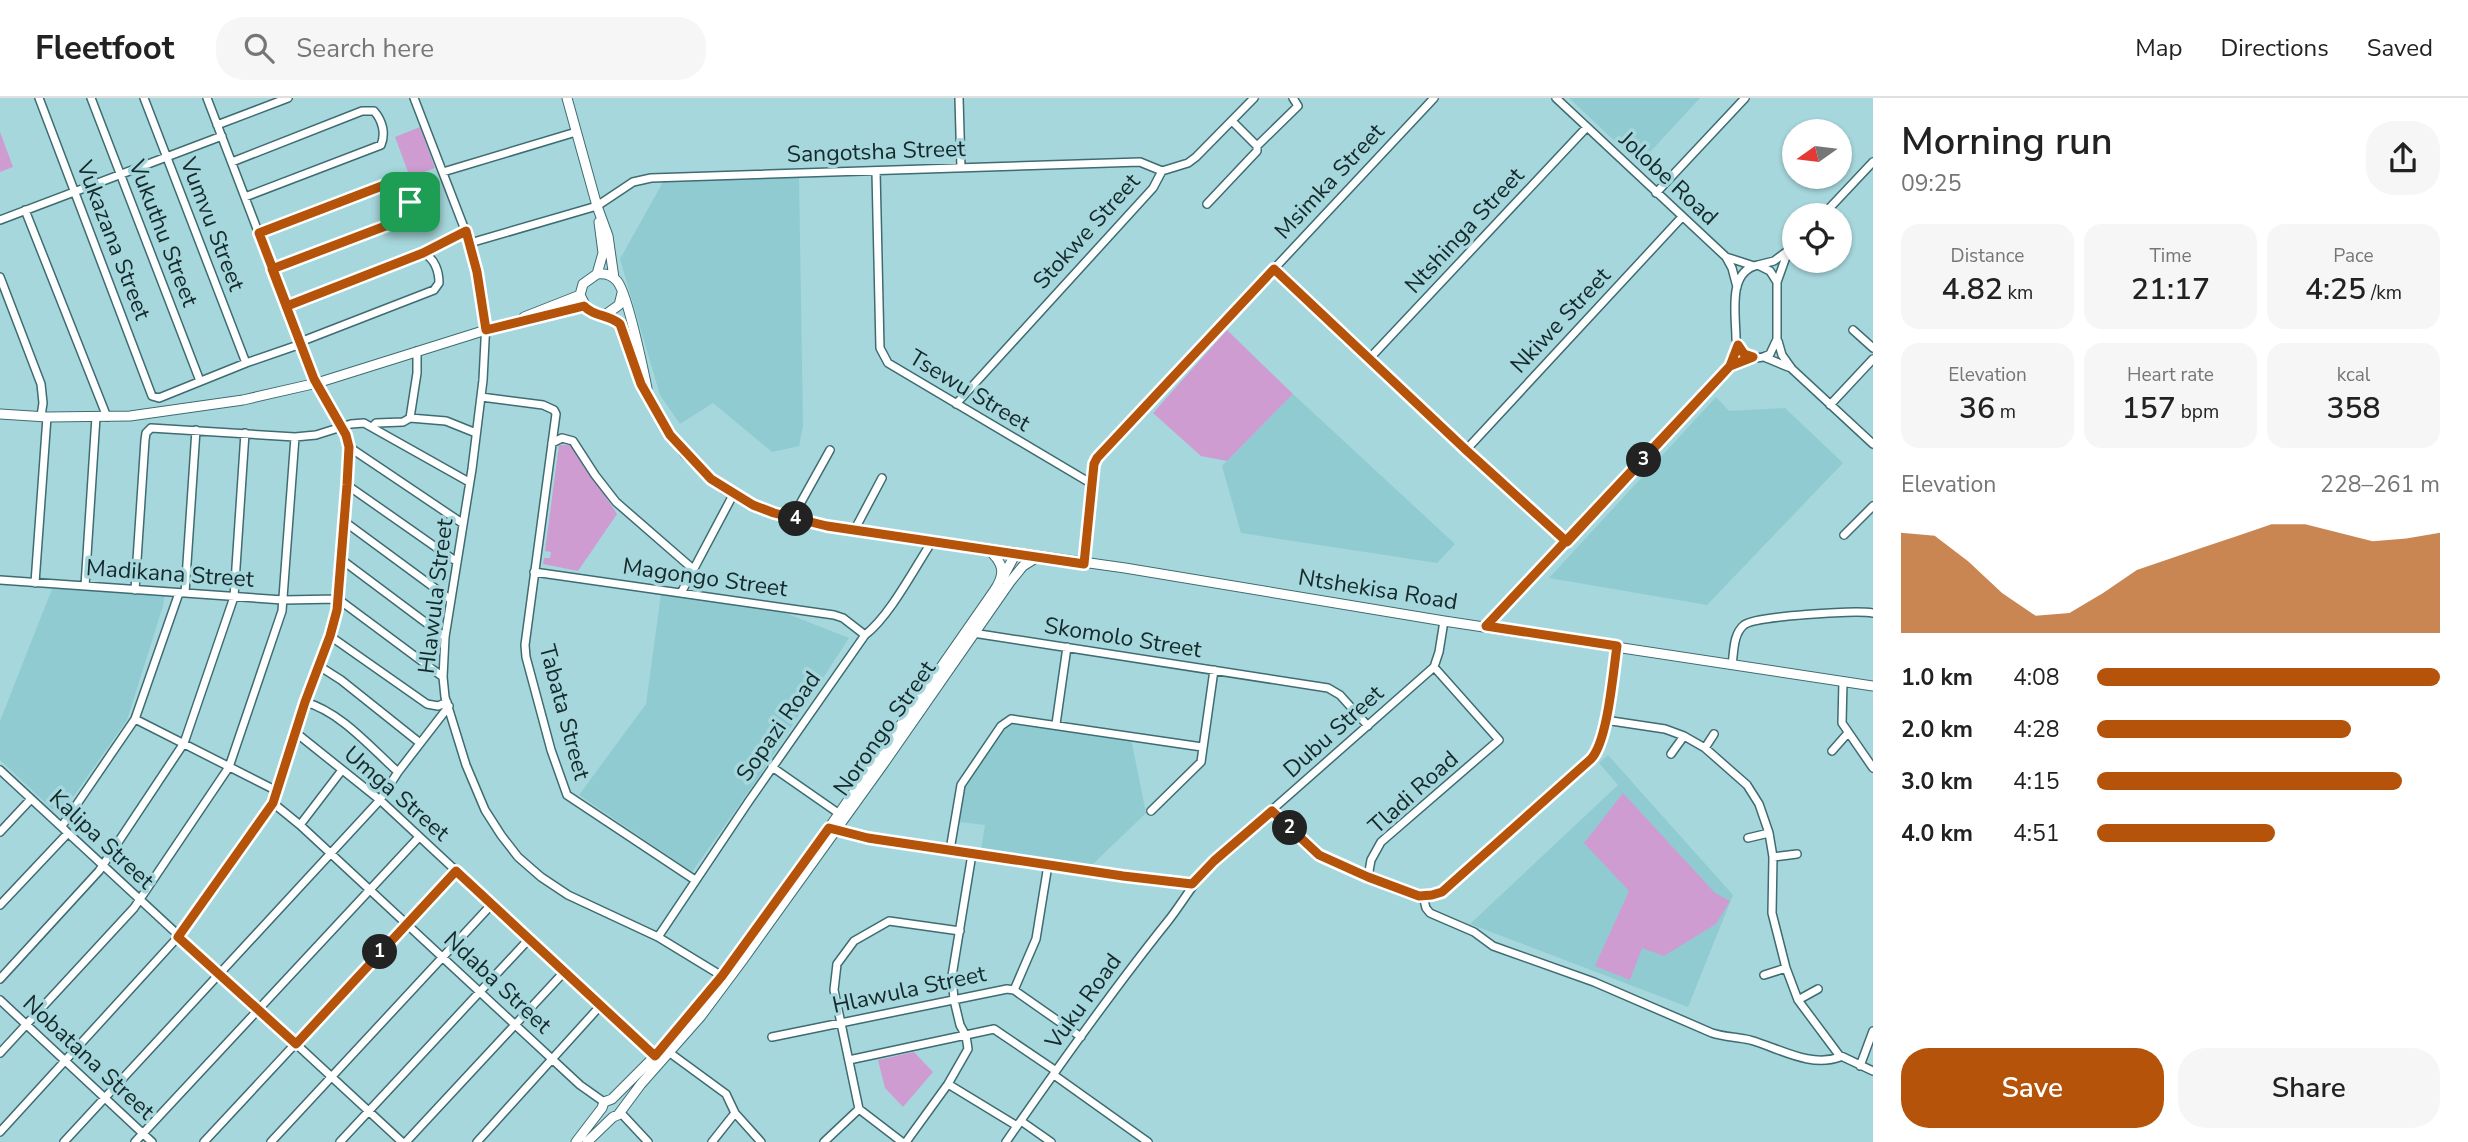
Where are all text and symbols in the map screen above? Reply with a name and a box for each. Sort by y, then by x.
search box [216,17,706,80]
text: Fleetfoot [35,26,174,71]
icon: search [240,29,278,67]
text: Search here [296,31,434,66]
text: Map [2135,32,2182,64]
text: Directions [2220,32,2329,64]
text: Saved [2367,32,2433,64]
street label: Msimka Street [1268,116,1392,246]
text: Morning run [1901,116,2113,167]
north arrow [1782,119,1852,189]
map controls [1782,119,1852,273]
button: share [2366,121,2440,195]
street label: Jolobe Road [1612,124,1725,232]
street label: Sangotsha Street [786,133,967,170]
street label: Vumvu Street [173,152,253,296]
street label: Vukuthu Street [121,154,206,312]
street label: Vukazana Street [69,155,158,325]
street label: Ntshinga Street [1398,160,1532,300]
street label: Stokwe Street [1026,166,1147,296]
text: 09:25 [1901,168,1961,199]
pin [380,172,440,232]
icon: arrive [391,183,429,221]
button: locate [1782,203,1852,273]
text: Distance [1951,243,2024,269]
text: Time [2149,243,2192,269]
text: Pace [2333,243,2374,269]
street label: Nkiwe Street [1503,260,1618,380]
text: 4.82 [1942,269,2003,310]
text: 21:17 [2131,269,2210,310]
text: 4:25 [2305,269,2366,310]
text: km [2003,280,2033,306]
text: /km [2366,280,2402,306]
street label: Tsewu Street [903,342,1037,439]
text: Elevation [1948,362,2027,388]
text: Heart rate [2127,362,2214,388]
text: kcal [2337,362,2370,388]
text: 36 [1959,388,1995,429]
text: 157 [2122,388,2176,429]
text: 358 [2327,388,2381,429]
text: m [1995,399,2016,425]
text: bpm [2176,399,2219,425]
pin: 3 [1626,442,1662,478]
text: 3 [1638,446,1649,472]
text: Elevation [1901,469,1996,500]
text: 228–261 m [2320,469,2440,500]
pin: 4 [778,502,814,536]
text: 4 [790,505,801,531]
street label: Hlawula Street [411,516,461,676]
street label: Magongo Street [621,551,790,605]
street label: Madikana Street [85,552,256,595]
street label: Ntshekisa Road [1296,562,1460,617]
street label: Skomolo Street [1042,610,1205,665]
street label: Tabata Street [532,641,598,784]
street label: Norongo Street [826,654,943,802]
text: 1.0 km [1901,662,1973,693]
text: 4:08 [2013,662,2060,693]
street label: Sopazi Road [729,665,828,788]
street label: Dubu Street [1277,677,1391,785]
text: 2.0 km [1901,714,1973,745]
text: 4:28 [2013,714,2060,745]
street label: Umga Street [337,739,457,849]
street label: Tladi Road [1362,744,1465,841]
text: 3.0 km [1901,766,1973,797]
text: 4:15 [2013,766,2060,797]
street label: Kalipa Street [42,783,162,897]
pin: 2 [1272,810,1308,846]
text: 2 [1284,814,1295,840]
text: 4.0 km [1901,818,1973,849]
text: 4:51 [2013,818,2060,849]
street label: Ndaba Street [437,924,559,1041]
pin: 1 [362,934,398,970]
text: 1 [374,938,385,964]
street label: Vuku Road [1038,947,1129,1056]
street label: Hlawula Street [829,958,990,1021]
street label: Nobatana Street [16,988,162,1127]
button: Save [1901,1048,2164,1128]
button: Share [2178,1048,2440,1128]

